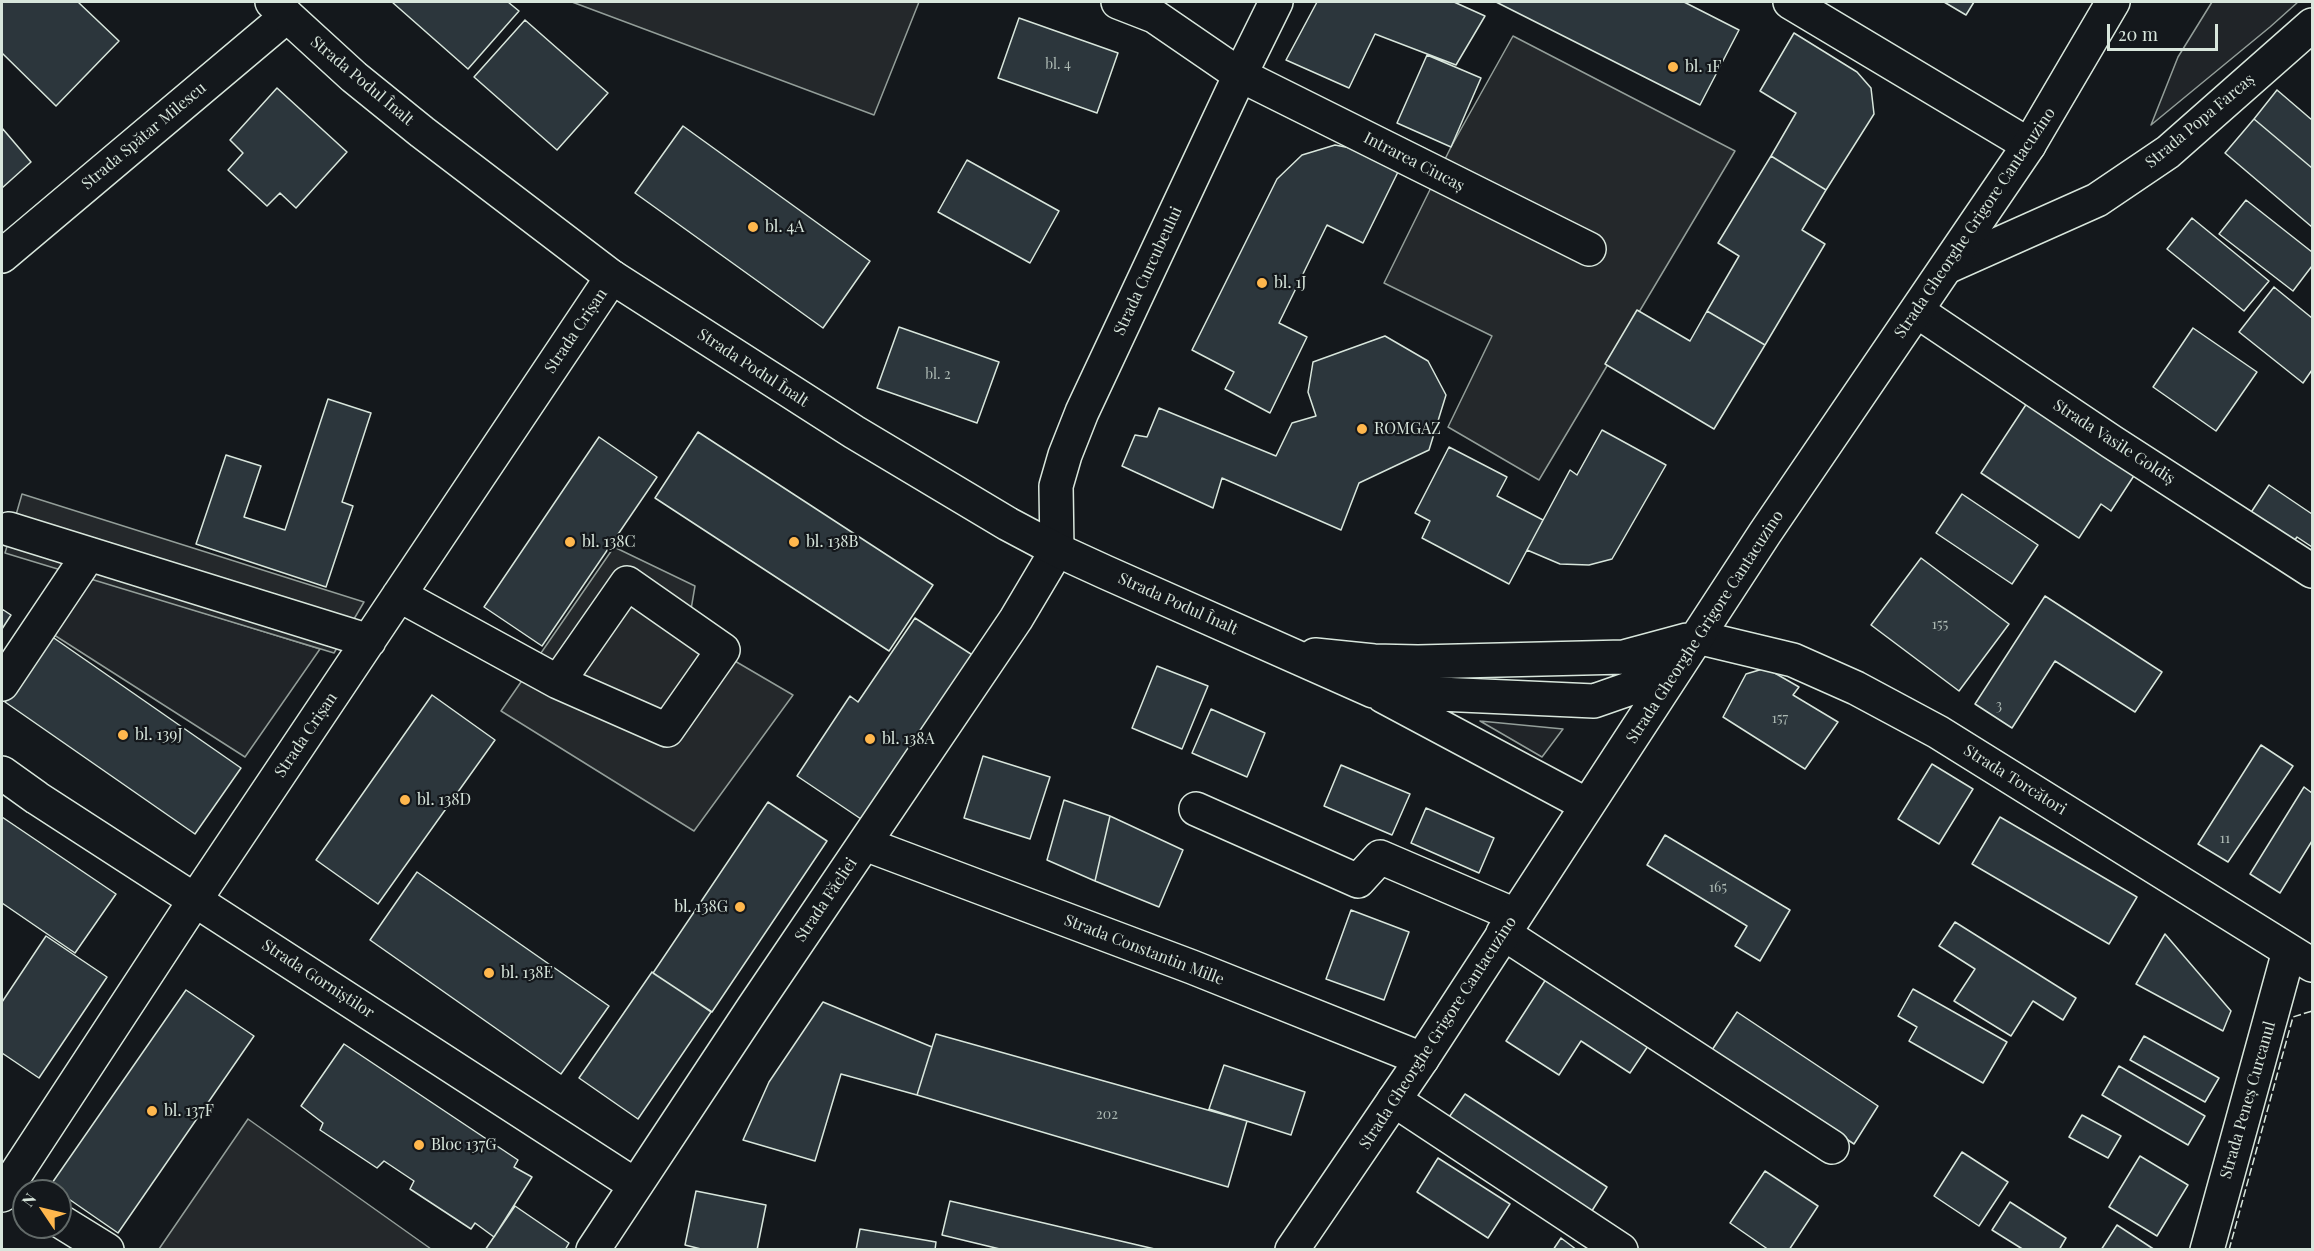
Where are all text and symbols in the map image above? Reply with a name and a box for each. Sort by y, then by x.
scale bar [2110,12,2221,50]
text: 20 m [2118,22,2158,46]
street label: Strada Podul Înalt [306,32,418,130]
house number: bl. 4 [1045,57,1071,73]
place label: bl. 1F [1685,57,1721,77]
marker: bl. 1F [1666,60,1680,74]
street label: Strada Popa Farcaș [2142,70,2258,172]
street label: Strada Spătar Milescu [78,78,210,194]
street label: Strada Gheorghe Grigore Cantacuzino [1890,104,2060,342]
street label: Intrarea Ciucaș [1360,128,1468,196]
street label: Strada Curcubeului [1110,204,1186,338]
place label: bl. 4A [765,217,804,237]
marker: bl. 4A [746,220,760,234]
place label: bl. 1J [1274,273,1307,293]
marker: bl. 1J [1255,276,1269,290]
street label: Strada Crișan [541,285,611,377]
street label: Strada Podul Înalt [694,325,812,411]
house number: bl. 2 [925,367,951,383]
street label: Strada Vasile Goldiș [2049,395,2179,489]
place label: ROMGAZ [1374,419,1441,439]
marker: ROMGAZ [1355,422,1369,436]
street label: Strada Gheorghe Grigore Cantacuzino [1622,507,1788,747]
place label: bl. 138C [582,532,636,552]
place label: bl. 138B [806,532,859,552]
marker: bl. 138C [563,535,577,549]
marker: bl. 138B [787,535,801,549]
street label: Strada Podul Înalt [1115,569,1241,639]
house number: 155 [1932,617,1948,633]
street label: Strada Crișan [271,689,341,781]
house number: 3 [1996,698,2002,714]
house number: 157 [1772,711,1788,727]
place label: bl. 139J [135,725,183,745]
marker: bl. 139J [116,728,130,742]
place label: bl. 138A [882,729,935,749]
marker: bl. 138A [863,732,877,746]
street label: Strada Torcători [1960,741,2070,819]
place label: bl. 138D [417,790,471,810]
marker: bl. 138D [398,793,412,807]
house number: 11 [2220,831,2230,847]
street label: Strada Făcliei [791,854,861,946]
house number: 165 [1709,880,1727,896]
place label: bl. 138G [674,897,728,917]
marker: bl. 138G [733,900,747,914]
street label: Strada Constantin Mille [1061,911,1227,989]
street label: Strada Gheorghe Grigore Cantacuzino [1355,913,1521,1153]
street label: Strada Gorniștilor [258,936,378,1022]
place label: bl. 138E [501,963,553,983]
marker: bl. 138E [482,966,496,980]
street label: Strada Peneș Curcanul [2216,1019,2280,1181]
place label: bl. 137F [164,1101,214,1121]
marker: bl. 137F [145,1104,159,1118]
house number: 202 [1096,1107,1118,1123]
place label: Bloc 137G [431,1135,496,1155]
marker: Bloc 137G [412,1138,426,1152]
north arrow [12,1179,72,1239]
text: N [17,1189,40,1210]

